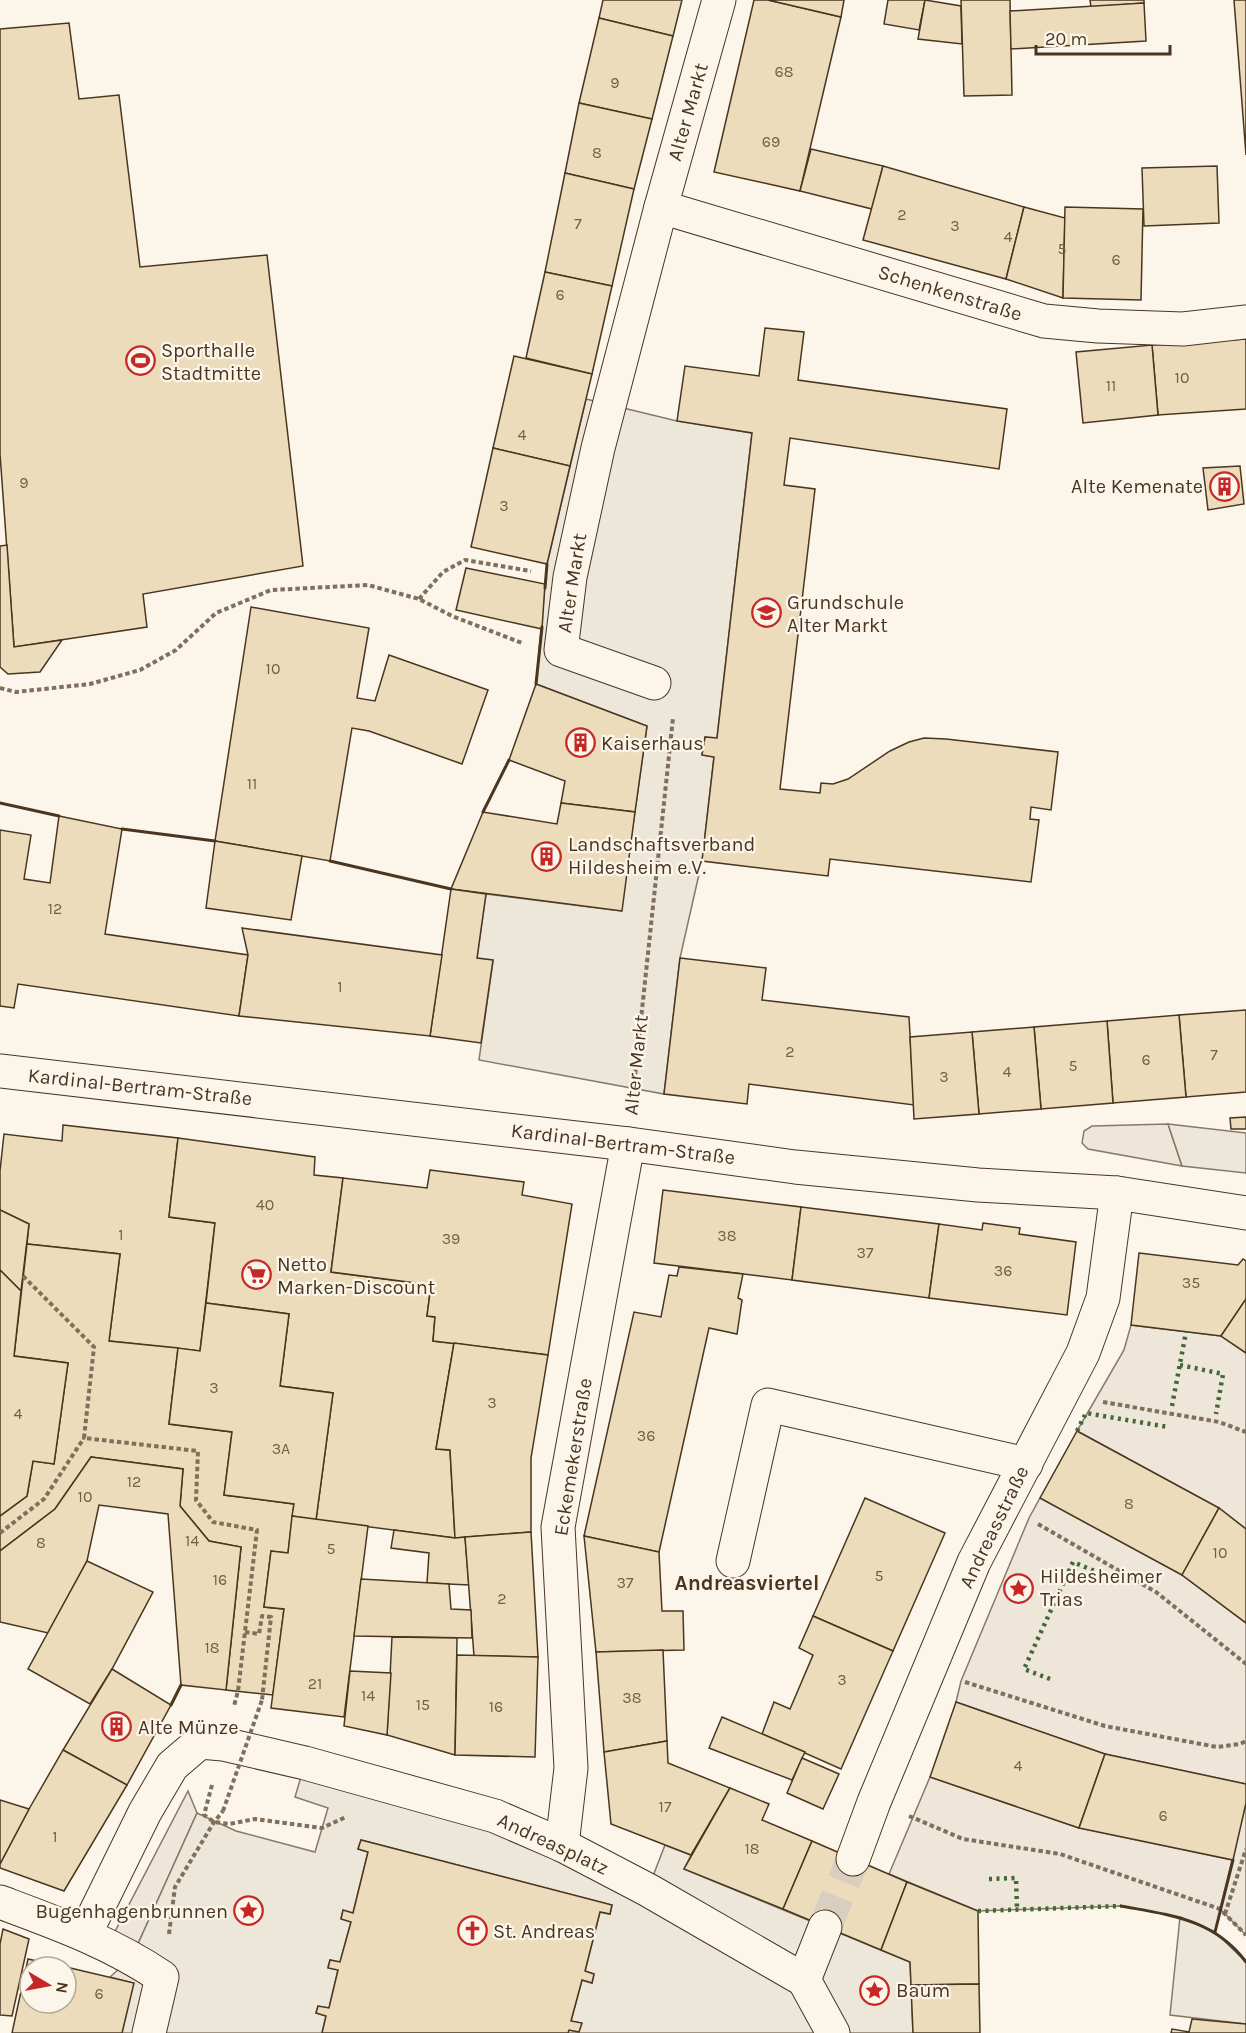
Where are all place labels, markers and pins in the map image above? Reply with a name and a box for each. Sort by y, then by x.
place label: Sporthalle Stadtmitte [161,339,261,385]
sports icon: Sporthalle Stadtmitte [124,345,156,377]
building icon: Alte Kemenate [1208,470,1240,502]
place label: Alte Kemenate [1071,475,1203,498]
place label: Grundschule Alter Markt [787,591,904,637]
school or university icon: Grundschule Alter Markt [750,597,782,629]
building icon: Kaiserhaus [564,727,596,759]
place label: Kaiserhaus [601,732,704,755]
place label: Landschaftsverband Hildesheim e.V. [568,833,755,879]
building icon: Landschaftsverband Hildesheim e.V. [531,840,563,872]
place label: Netto Marken-Discount [277,1253,436,1299]
supermarket icon: Netto Marken-Discount [240,1259,272,1291]
place label: Hildesheimer Trias [1040,1565,1163,1611]
place icon: Hildesheimer Trias [1003,1572,1035,1604]
building icon: Alte Münze [101,1711,133,1743]
place label: Alte Münze [138,1716,239,1739]
place icon: Bugenhagenbrunnen [233,1895,265,1927]
place label: Bugenhagenbrunnen [35,1900,228,1923]
church icon: St. Andreas [456,1915,488,1947]
place label: St. Andreas [493,1920,595,1943]
place icon: Baum [859,1974,891,2006]
place label: Baum [896,1979,950,2002]

